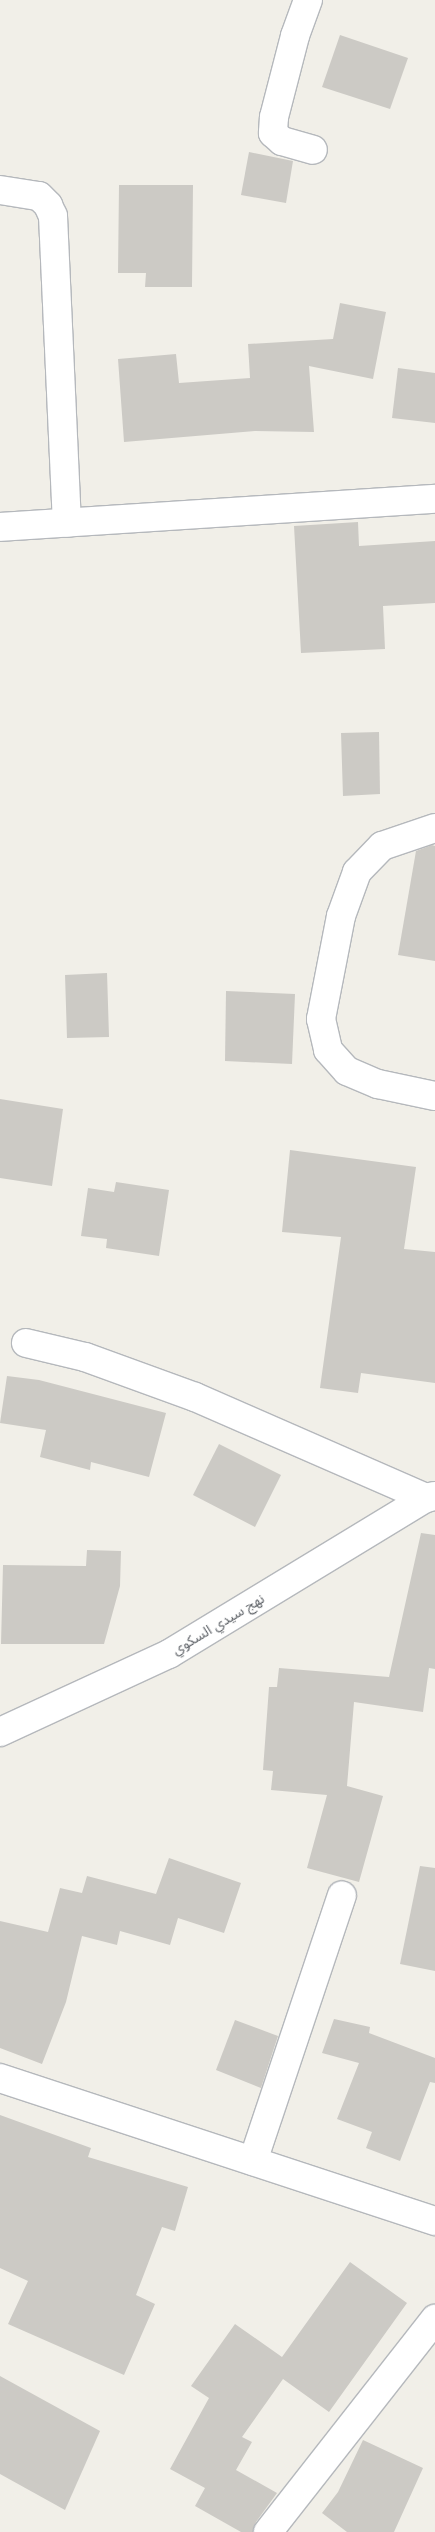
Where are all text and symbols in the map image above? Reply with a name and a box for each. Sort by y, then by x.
street label: نهج سيدي السكوي [169,1590,267,1658]

